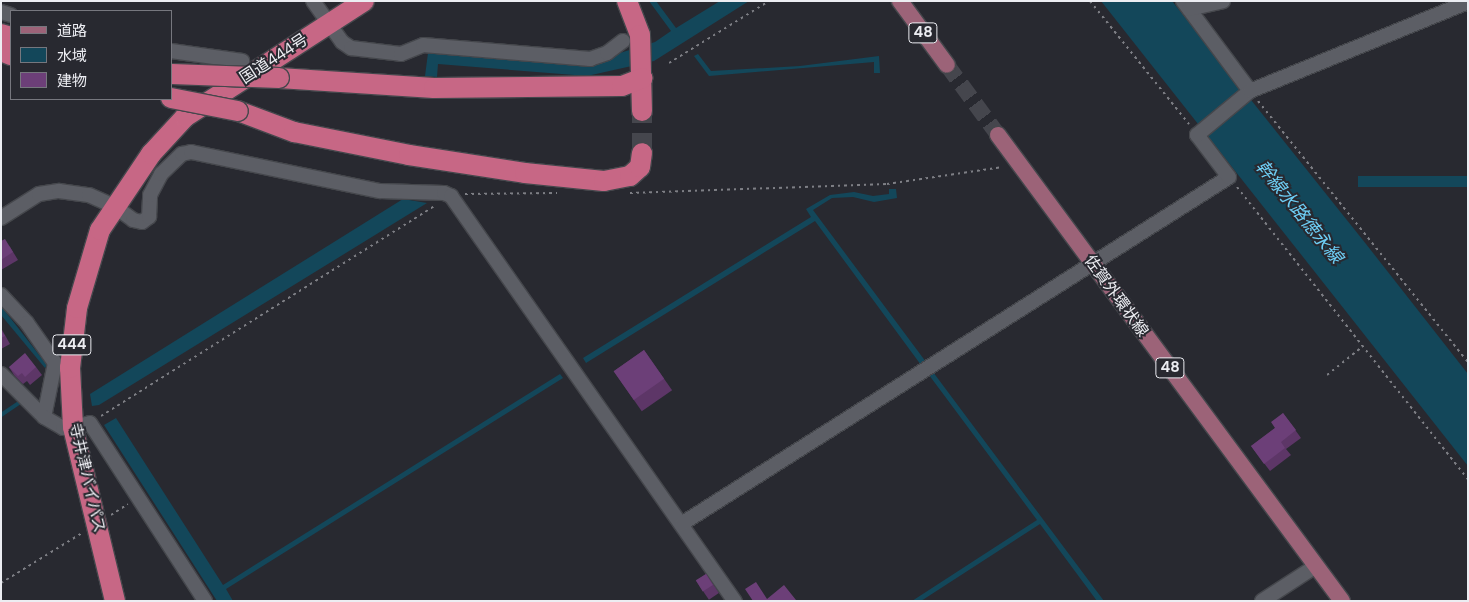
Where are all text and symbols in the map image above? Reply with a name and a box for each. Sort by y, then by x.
legend [10,10,172,100]
road number: 48 [908,20,938,46]
text: 道路 [57,21,87,41]
street label: 国道444号 [236,30,312,88]
text: 水域 [57,46,87,66]
text: 建物 [57,71,87,91]
water label: 幹線水路徳永線 [1251,156,1347,268]
street label: 佐賀外環状線 [1080,252,1152,340]
road number: 444 [52,332,92,358]
road number: 48 [1155,356,1185,380]
street label: 寺井津バイパス [65,421,109,535]

